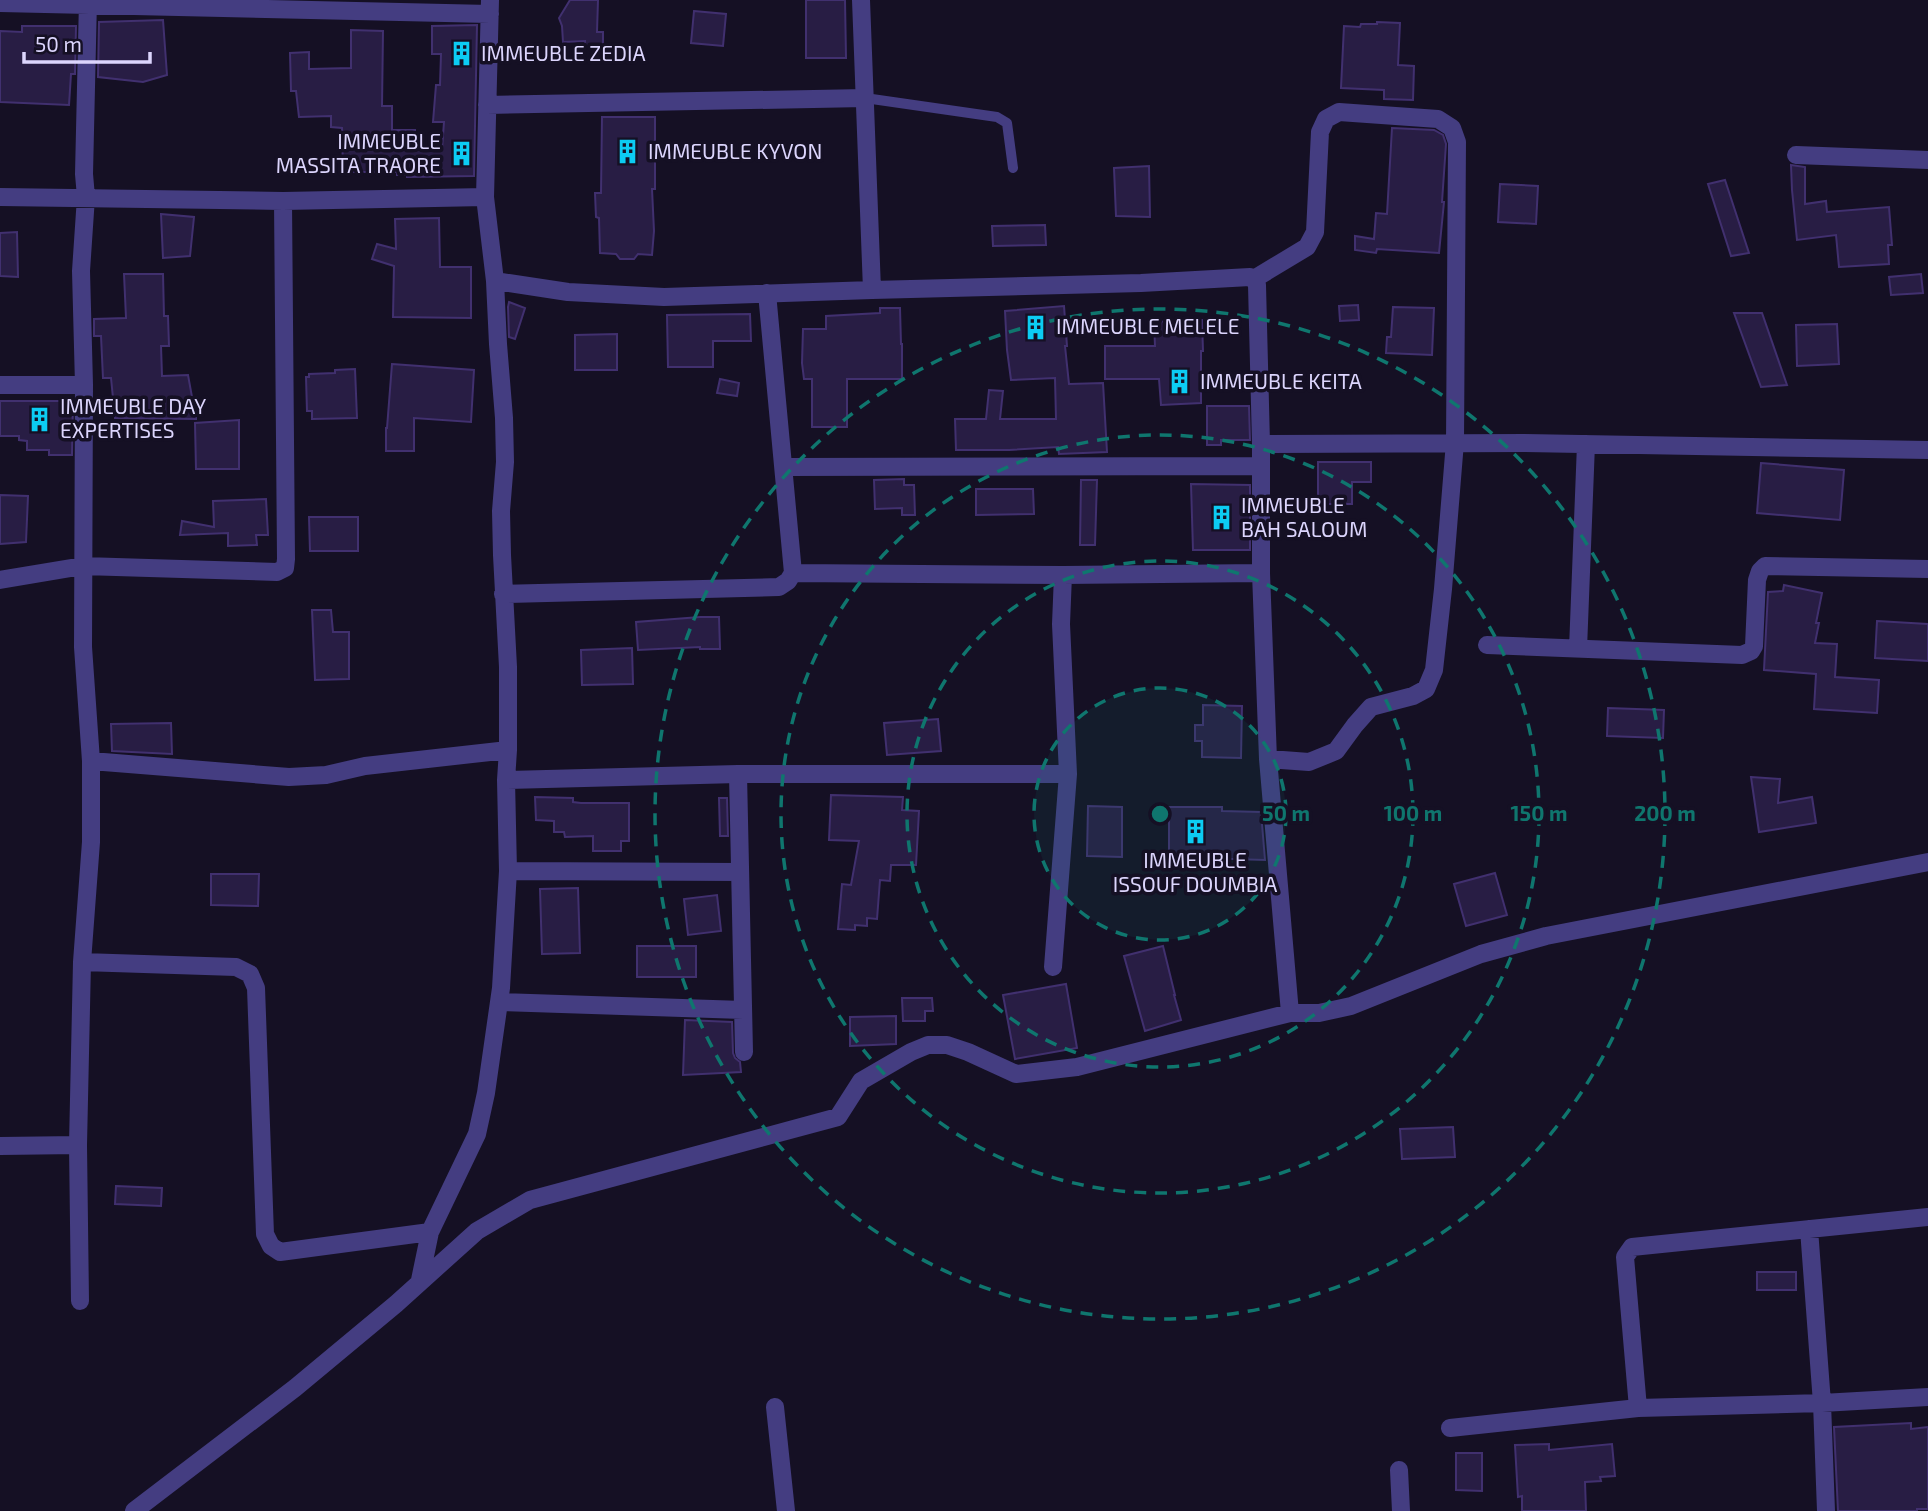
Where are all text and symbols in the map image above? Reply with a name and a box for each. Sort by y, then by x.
scale bar [24,21,150,65]
text: 50 m [35,31,82,56]
building icon: IMMEUBLE ZEDIA [447,40,475,68]
place label: IMMEUBLE ZEDIA [481,40,646,65]
place label: IMMEUBLE MASSITA TRAORE [276,128,441,177]
building icon: IMMEUBLE KYVON [614,138,642,166]
place label: IMMEUBLE KYVON [648,138,822,163]
building icon: IMMEUBLE MASSITA TRAORE [447,140,475,168]
building icon: IMMEUBLE MELELE [1022,313,1050,341]
place label: IMMEUBLE MELELE [1056,313,1240,338]
building icon: IMMEUBLE KEITA [1166,368,1194,396]
place label: IMMEUBLE KEITA [1200,368,1362,393]
place label: IMMEUBLE DAY EXPERTISES [60,393,206,442]
building icon: IMMEUBLE DAY EXPERTISES [26,405,54,433]
place label: IMMEUBLE BAH SALOUM [1241,492,1368,541]
building icon: IMMEUBLE BAH SALOUM [1207,504,1235,532]
text: 50 m [1262,800,1310,825]
text: 100 m [1384,800,1442,825]
text: 150 m [1511,800,1567,825]
text: 200 m [1634,800,1696,825]
centre of rings [1148,802,1172,826]
building icon: IMMEUBLE ISSOUF DOUMBIA [1181,818,1209,846]
place label: IMMEUBLE ISSOUF DOUMBIA [1113,847,1277,896]

